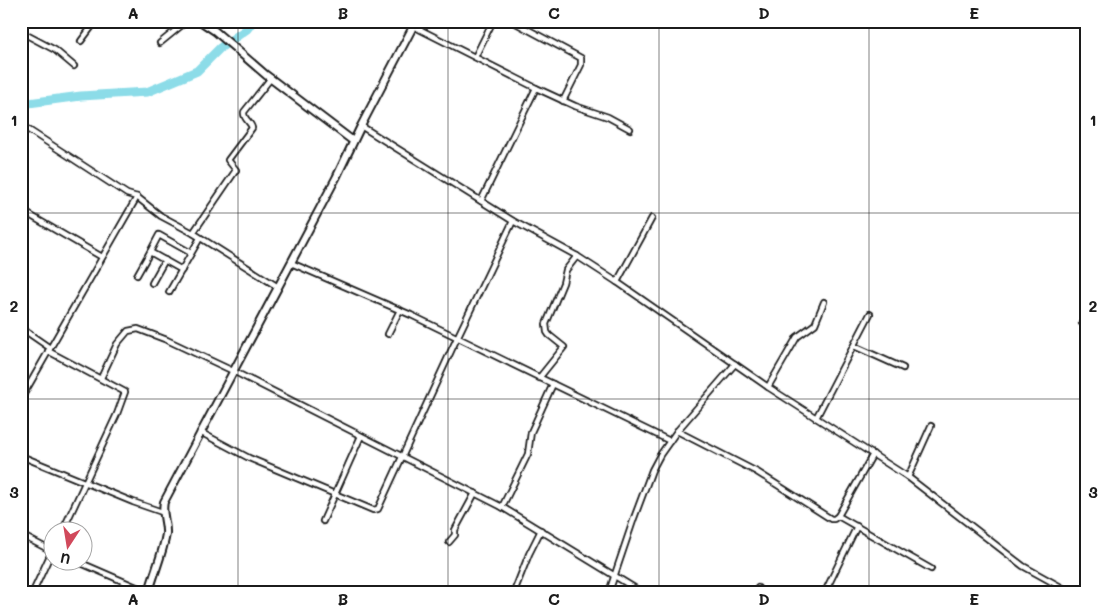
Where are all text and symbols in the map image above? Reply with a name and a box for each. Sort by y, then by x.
text: A [127,2,139,23]
text: B [338,2,348,23]
text: C [548,2,560,23]
text: D [758,2,770,23]
text: E [969,2,979,23]
text: 1 [10,109,18,130]
text: 1 [1089,109,1097,130]
text: 2 [10,295,19,316]
text: 2 [1089,295,1098,316]
text: 3 [9,481,19,502]
text: 3 [1088,481,1098,502]
north arrow [42,520,92,570]
text: U [58,549,72,570]
text: A [127,588,139,609]
text: B [338,588,348,609]
text: C [548,588,560,609]
text: D [758,588,770,609]
text: E [969,588,979,609]

